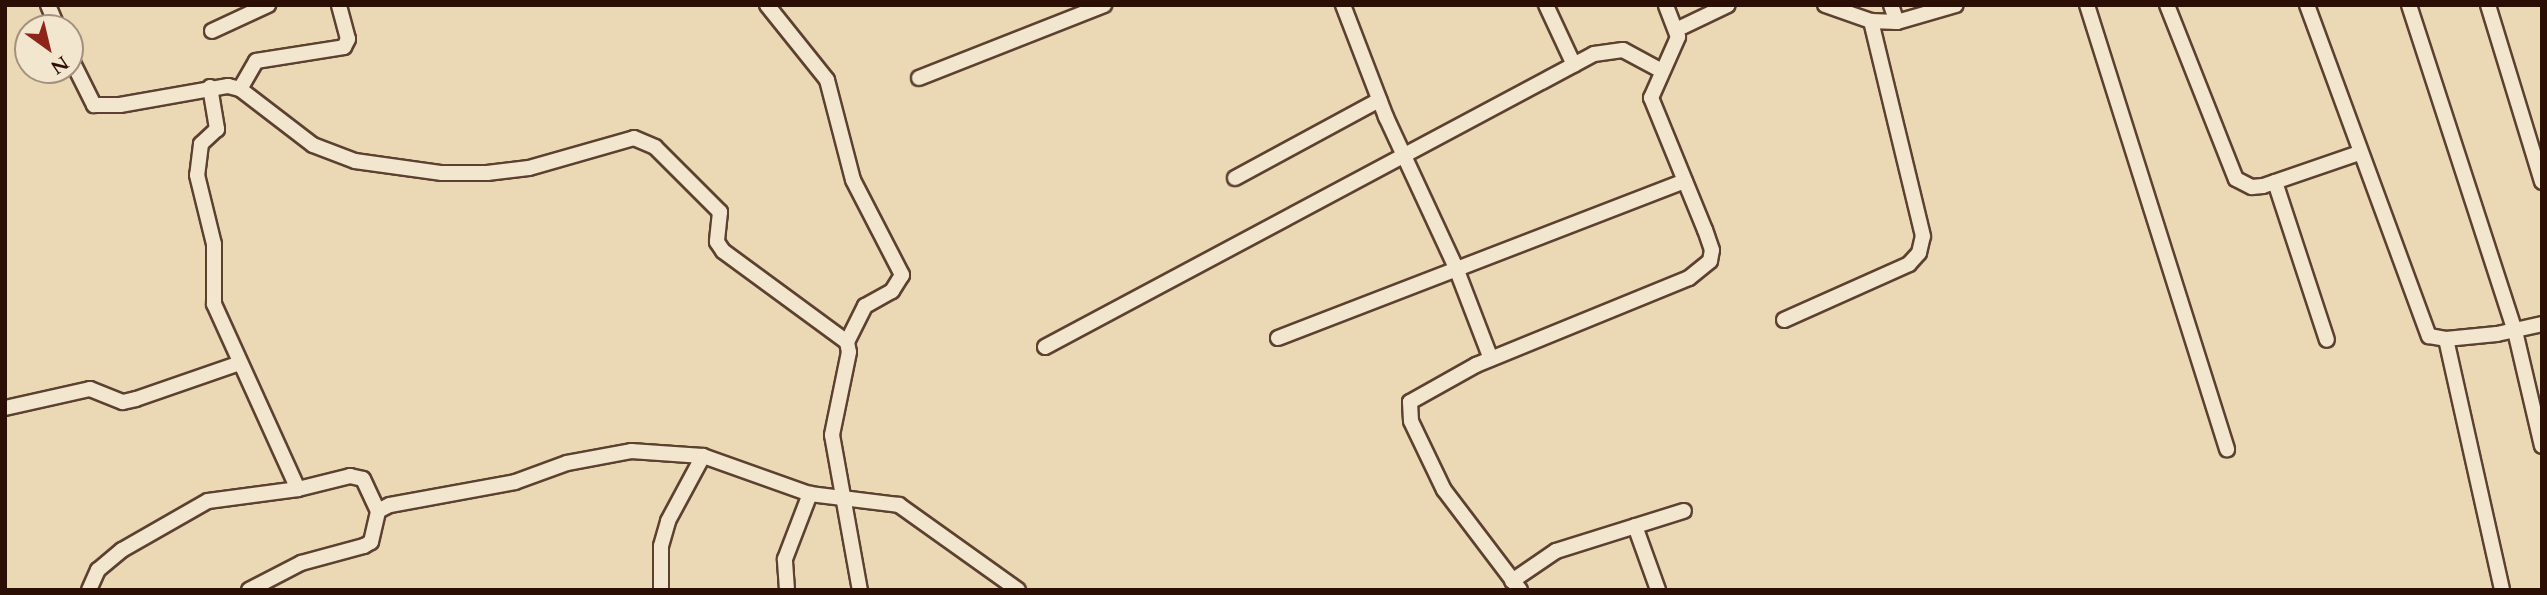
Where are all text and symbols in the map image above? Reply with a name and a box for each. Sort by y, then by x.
north arrow [14,14,84,84]
text: N [46,49,74,80]

